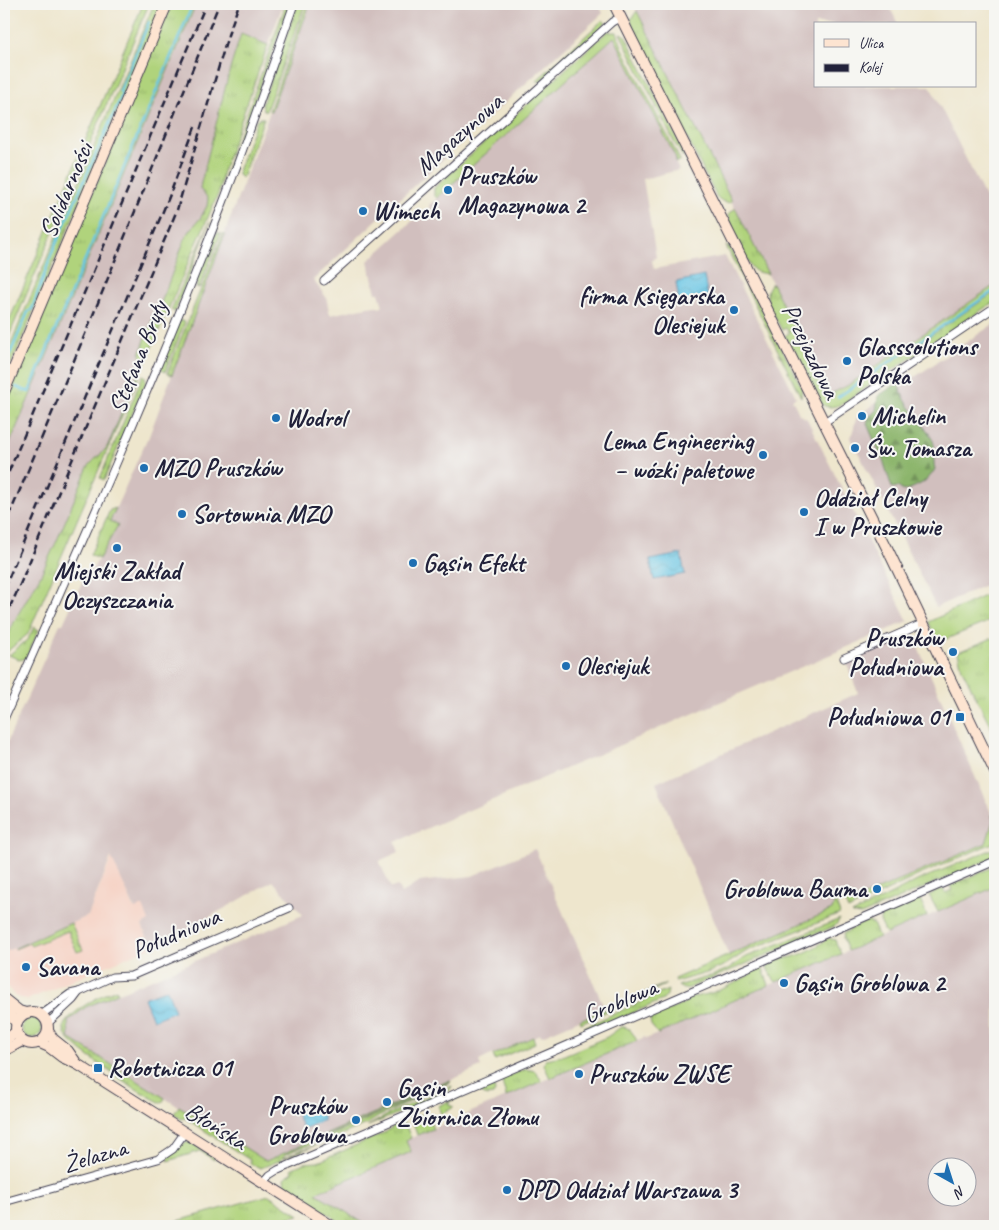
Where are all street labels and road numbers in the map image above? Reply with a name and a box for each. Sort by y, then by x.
street label: Magazynowa [408,85,511,182]
street label: Solidarności [32,134,102,243]
street label: Stefana Bryły [101,294,176,418]
street label: Przejazdowa [774,298,849,406]
street label: Południowa [127,899,227,966]
street label: Groblowa [578,970,664,1031]
street label: Błońska [179,1095,255,1158]
street label: Żelazna [59,1131,133,1180]

